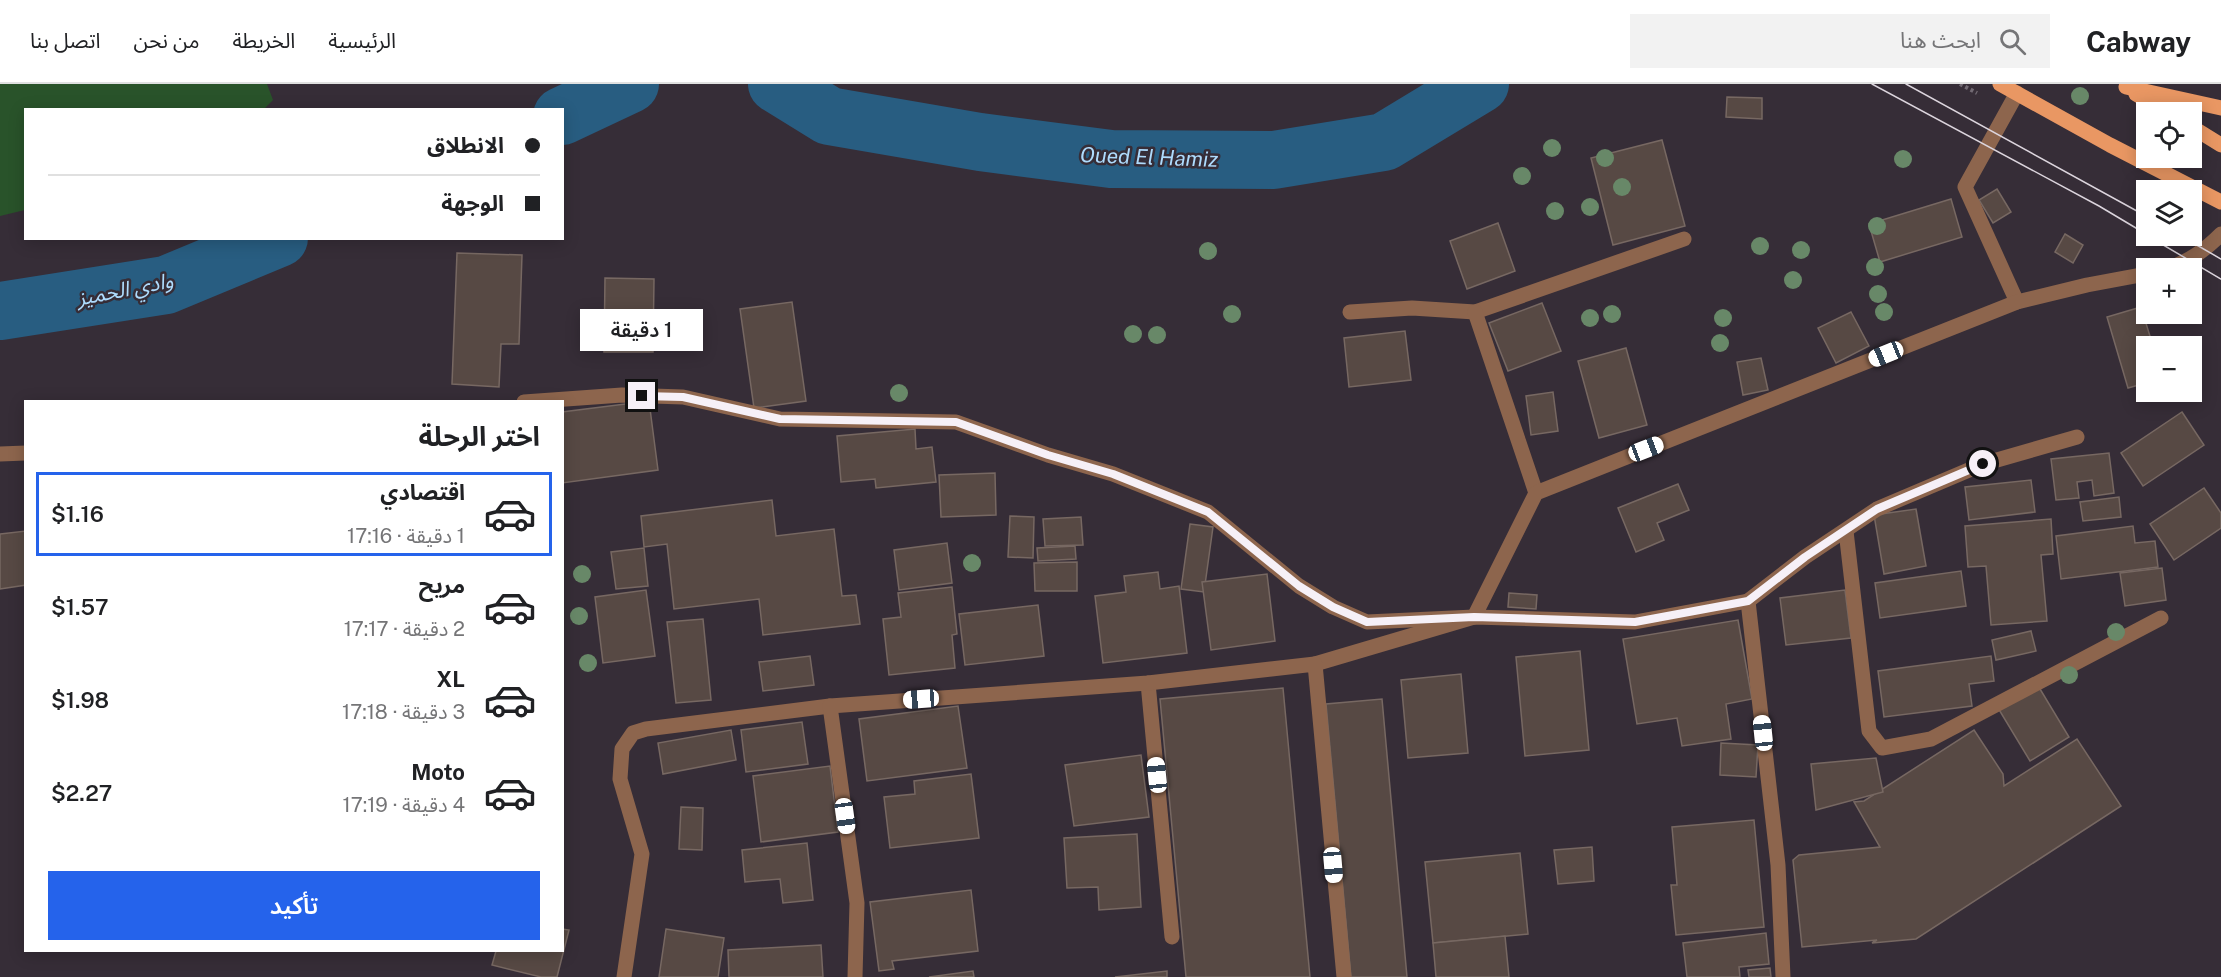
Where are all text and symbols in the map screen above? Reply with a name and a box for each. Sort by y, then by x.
search box [1630,14,2050,68]
icon: search [1996,25,2029,58]
text: Cabway [2086,25,2191,58]
text: ابحث هنا [1900,27,1981,53]
text: اتصل بنا [30,28,101,53]
text: من نحن [134,28,199,53]
text: الخريطة [232,28,295,53]
text: الرئيسية [328,28,396,53]
map controls [2136,102,2202,402]
button: locate [2136,102,2202,168]
text: الانطلاق [427,132,504,158]
water label: Oued El Hamiz [1080,142,1219,172]
button: layers [2136,180,2202,246]
text: الوجهة [441,190,504,216]
button: + [2136,258,2202,324]
water label: وادي الحميز [73,267,176,315]
callout: 1 دقيقة [580,309,704,351]
text: 1 دقيقة [611,318,672,342]
button: − [2136,336,2202,402]
car [1866,339,1906,369]
route end [628,382,655,409]
text: اختر الرحلة [419,420,540,452]
car [1626,434,1666,464]
route start [1969,450,1996,477]
text: اقتصادي [380,479,465,505]
icon: car [483,487,537,541]
text: $1.16 [51,501,104,527]
text: 1 دقيقة · 17:16 [347,524,465,548]
text: مريح [419,572,465,598]
icon: car [483,580,537,634]
text: $1.57 [51,594,108,620]
text: 2 دقيقة · 17:17 [344,617,465,641]
text: XL [437,666,465,692]
icon: car [483,673,537,727]
text: $1.98 [51,687,109,713]
car [902,689,940,709]
text: 3 دقيقة · 17:18 [342,700,465,724]
car [1752,714,1774,752]
car [1146,756,1168,794]
text: Moto [411,759,465,785]
icon: car [483,766,537,820]
text: $2.27 [51,780,112,806]
text: 4 دقيقة · 17:19 [343,793,465,817]
car [834,797,856,835]
car [1322,846,1344,884]
button: تأكيد [48,871,540,940]

